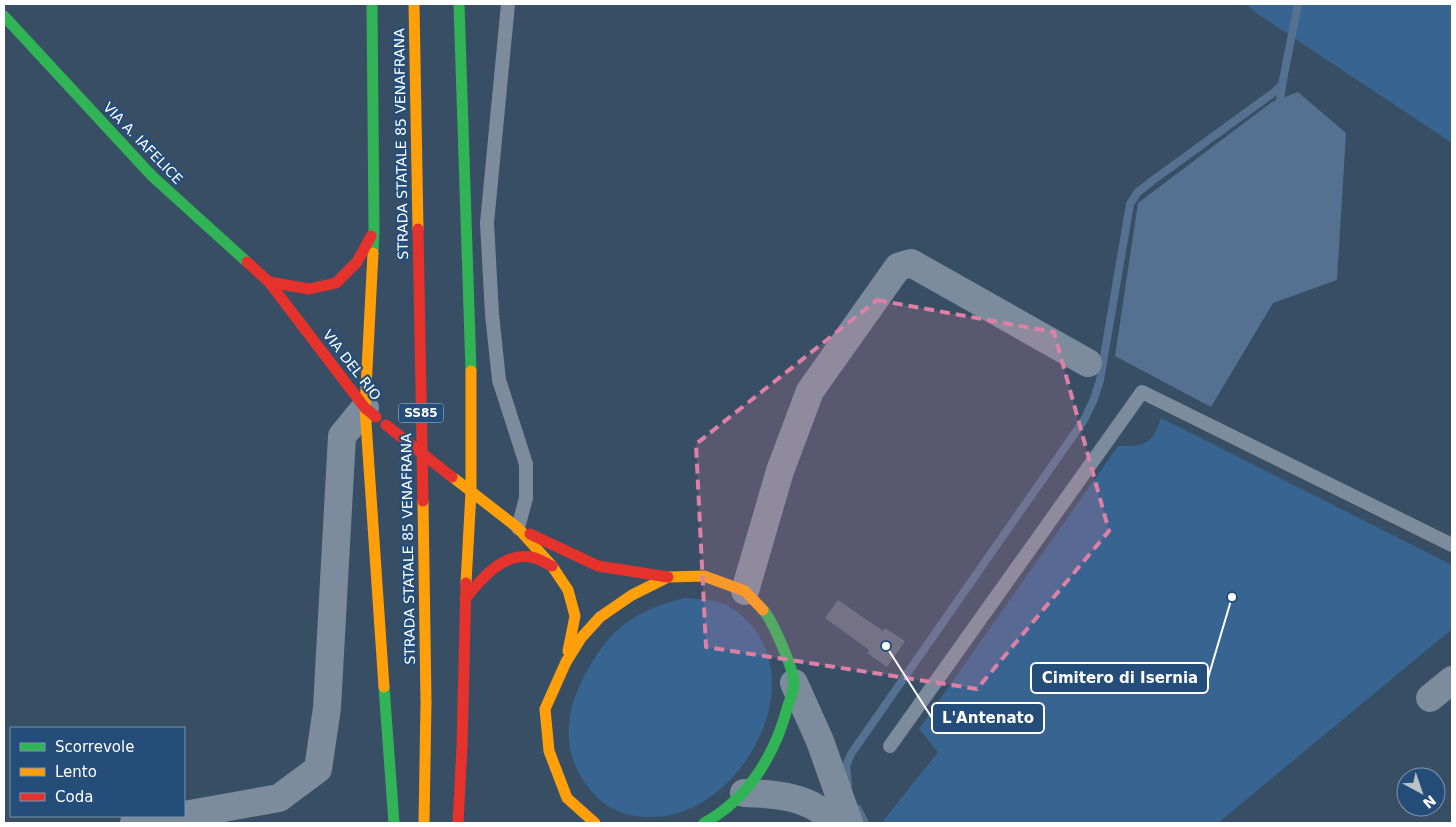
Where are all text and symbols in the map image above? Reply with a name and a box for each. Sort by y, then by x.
street label: STRADA STATALE 85 VENAFRANA [391,28,411,260]
street label: VIA A. IAFELICE [100,99,186,187]
street label: VIA DEL RIO [320,327,384,403]
road number: SS85 [398,403,444,422]
street label: STRADA STATALE 85 VENAFRANA [398,433,418,665]
callout: Cimitero di Isernia [1031,663,1208,693]
text: Cimitero di Isernia [1042,669,1198,687]
callout: L'Antenato [932,703,1044,733]
text: L'Antenato [942,709,1034,727]
legend [10,727,185,817]
text: Scorrevole [55,738,134,756]
text: Lento [55,763,97,781]
north arrow [1396,767,1446,817]
text: Coda [55,788,93,806]
text: N [1420,792,1439,812]

